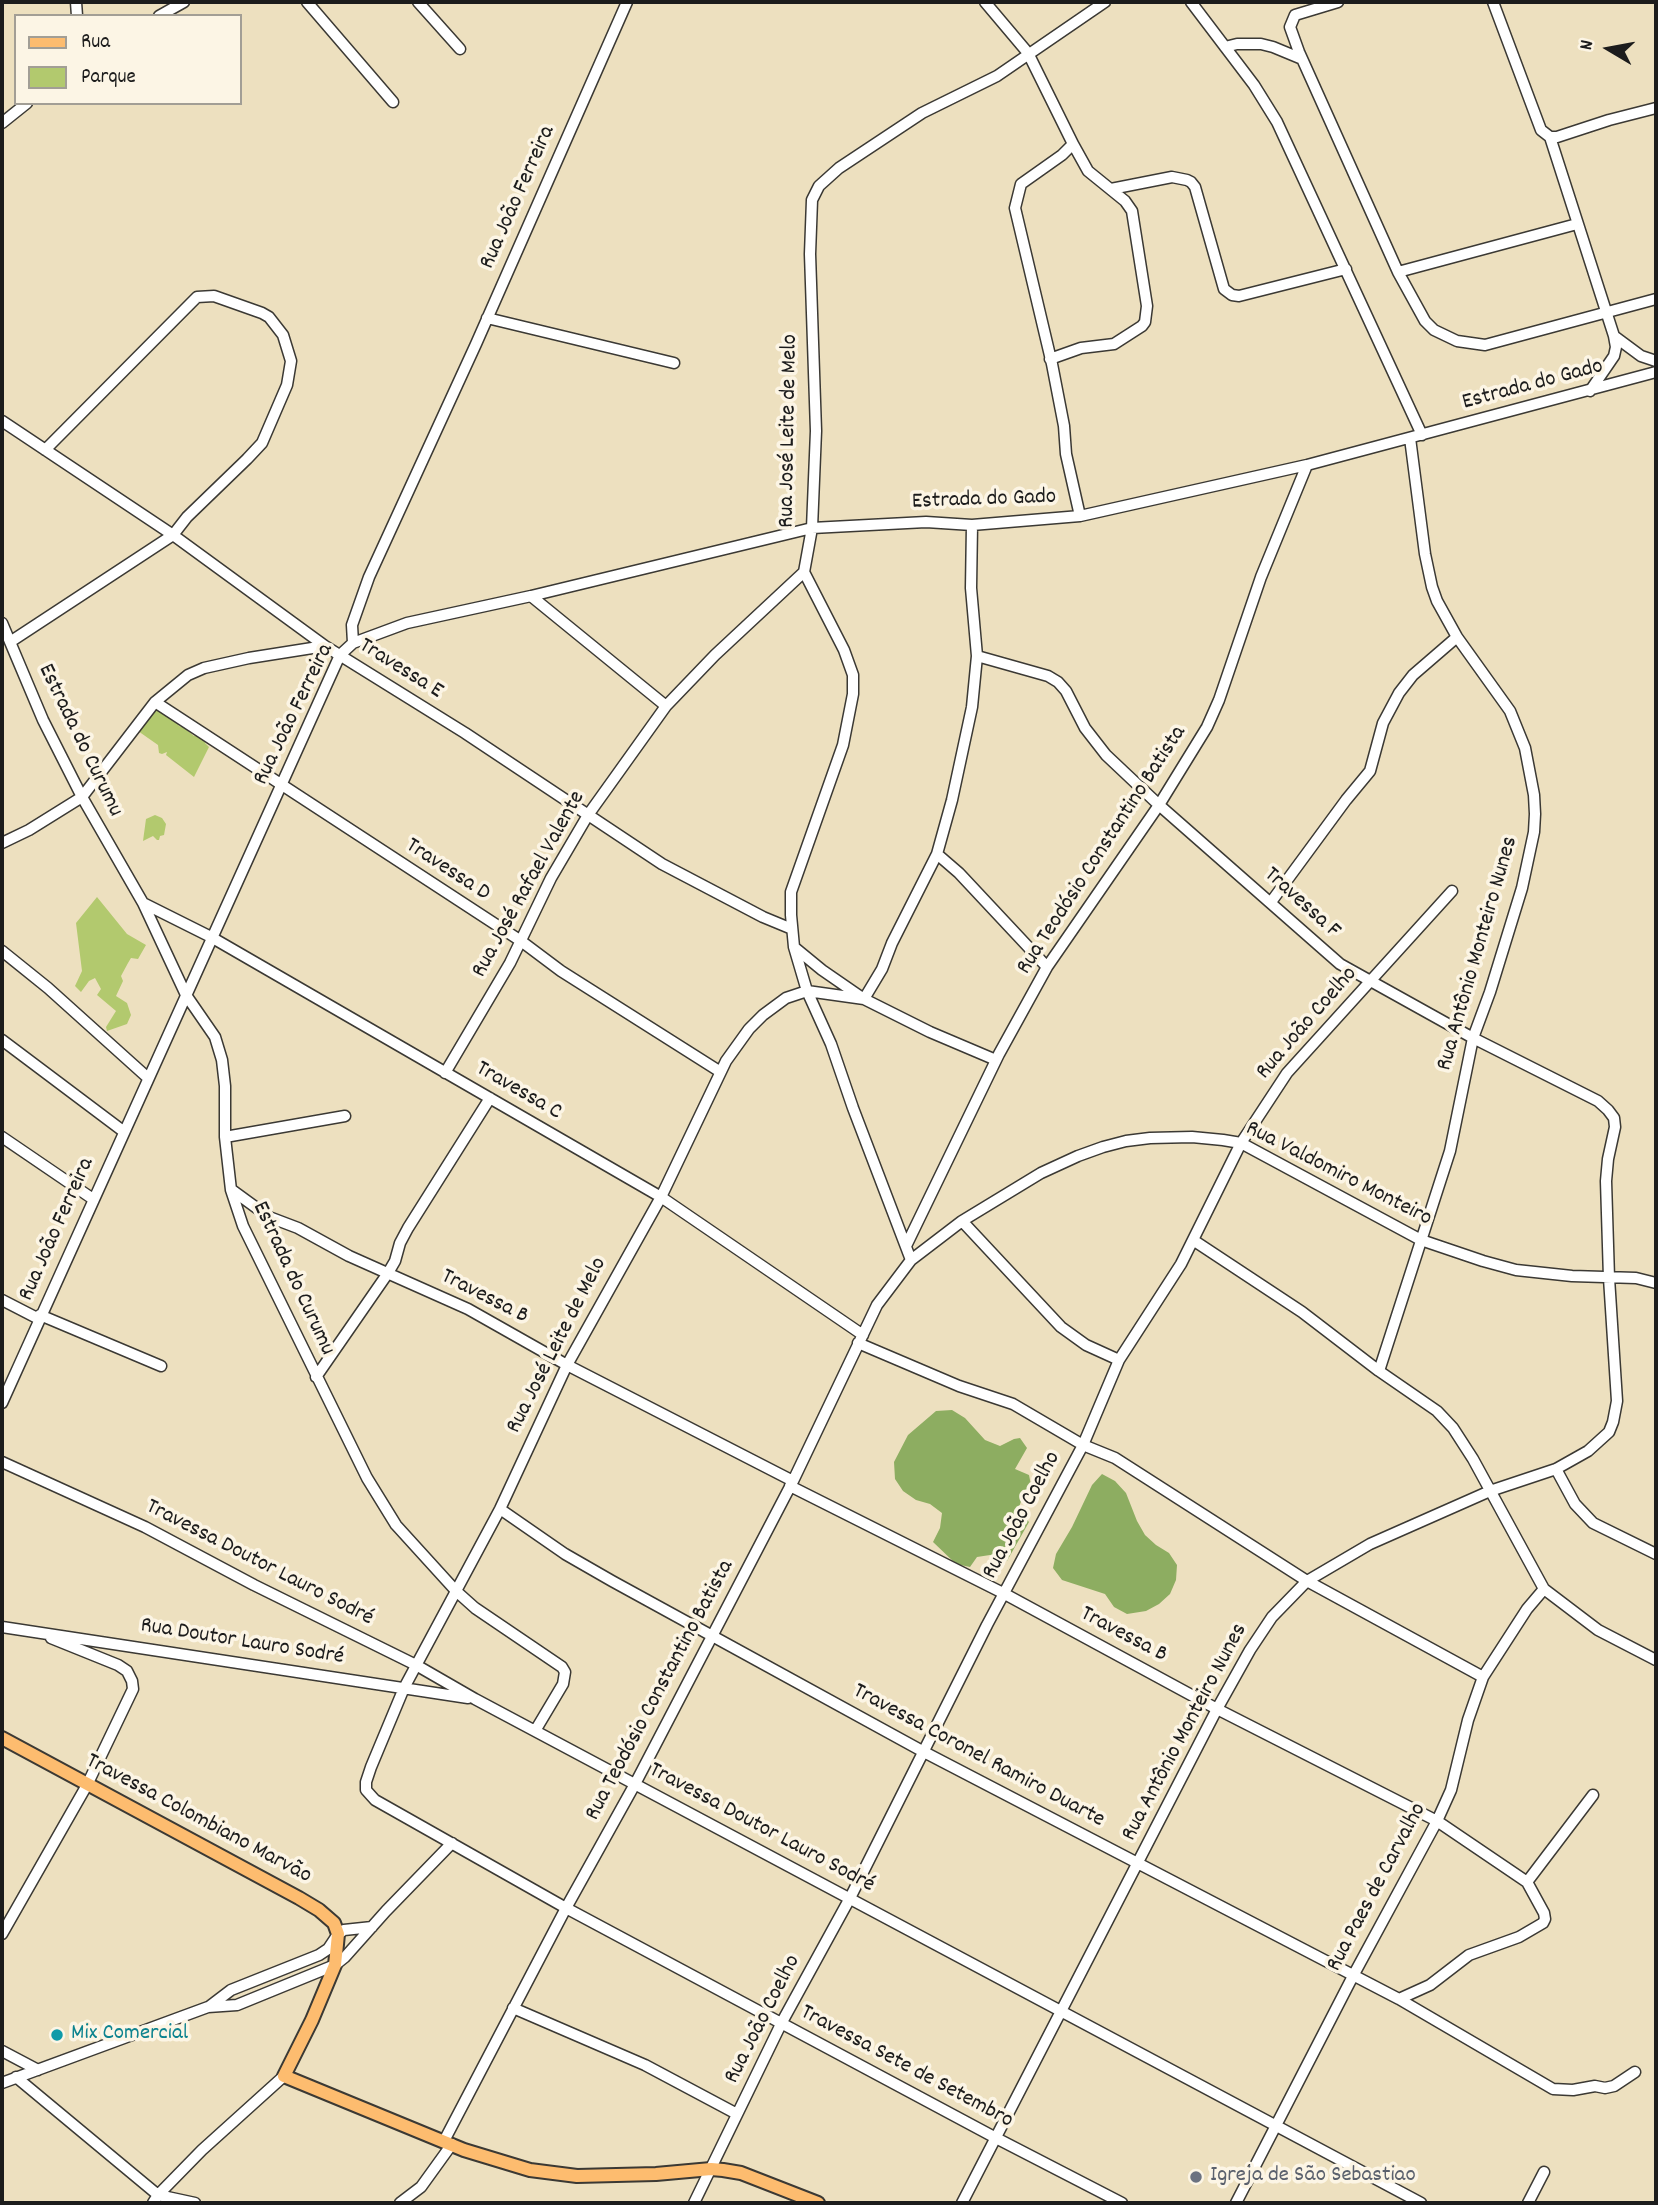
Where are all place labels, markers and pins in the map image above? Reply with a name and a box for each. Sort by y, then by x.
place label: Mix Comercial [71,2021,188,2049]
marker: Mix Comercial [49,2027,65,2043]
place label: Igreja de São Sebastiao [1210,2163,1416,2191]
marker: Igreja de São Sebastiao [1188,2169,1204,2185]

